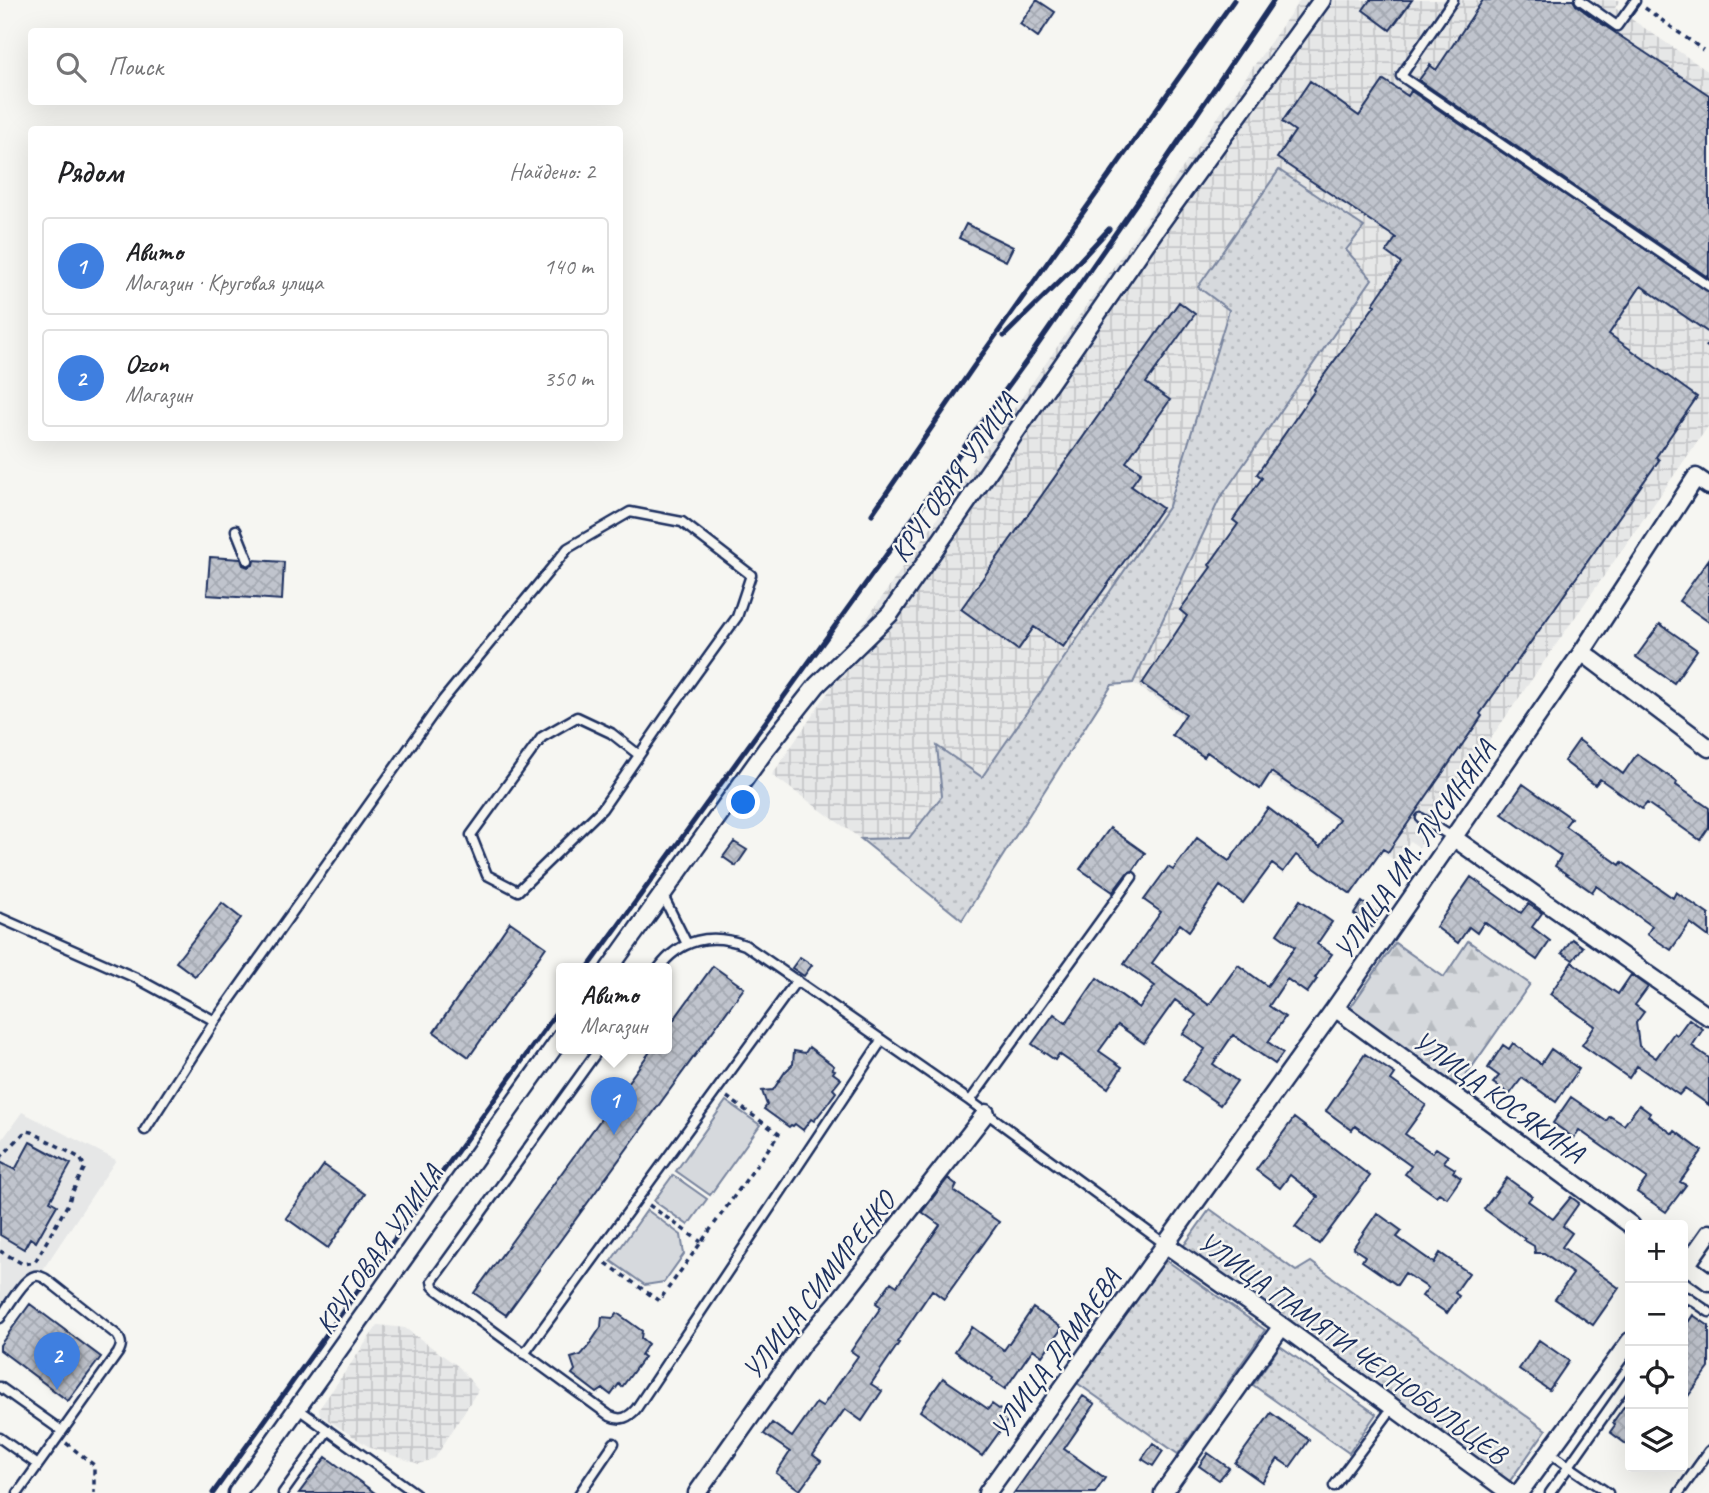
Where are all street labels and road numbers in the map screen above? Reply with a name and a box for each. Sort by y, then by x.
street label: КРУГОВАЯ УЛИЦА [882,384,1026,569]
street label: УЛИЦА ИМ. ЛУСИНЯНА [1326,732,1504,965]
street label: УЛИЦА КОСЯКИНА [1406,1023,1593,1171]
street label: КРУГОВАЯ УЛИЦА [307,1156,451,1341]
street label: УЛИЦА СИМИРЕНКО [734,1182,904,1386]
street label: УЛИЦА ПАМЯТИ ЧЕРНОБЫЛЬЦЕВ [1191,1224,1516,1473]
street label: УЛИЦА ДАМАЕВА [983,1261,1129,1444]

